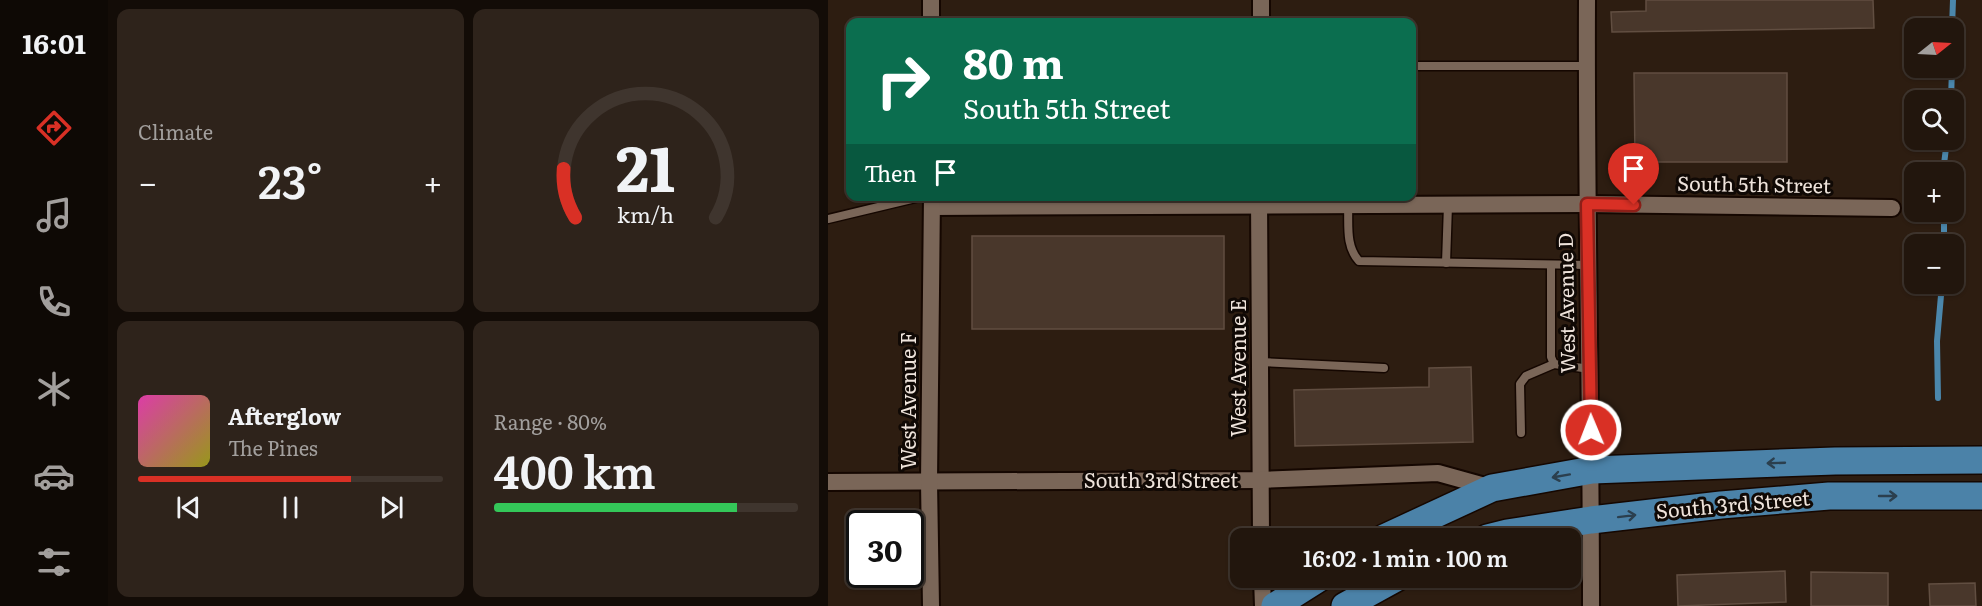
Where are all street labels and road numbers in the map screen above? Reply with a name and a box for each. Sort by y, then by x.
street label: South 5th Street [1677,167,1831,199]
street label: West Avenue D [1549,233,1581,374]
street label: West Avenue E [1222,299,1252,437]
street label: West Avenue F [892,332,922,470]
street label: South 3rd Street [1084,464,1238,494]
street label: South 3rd Street [1655,481,1811,525]

